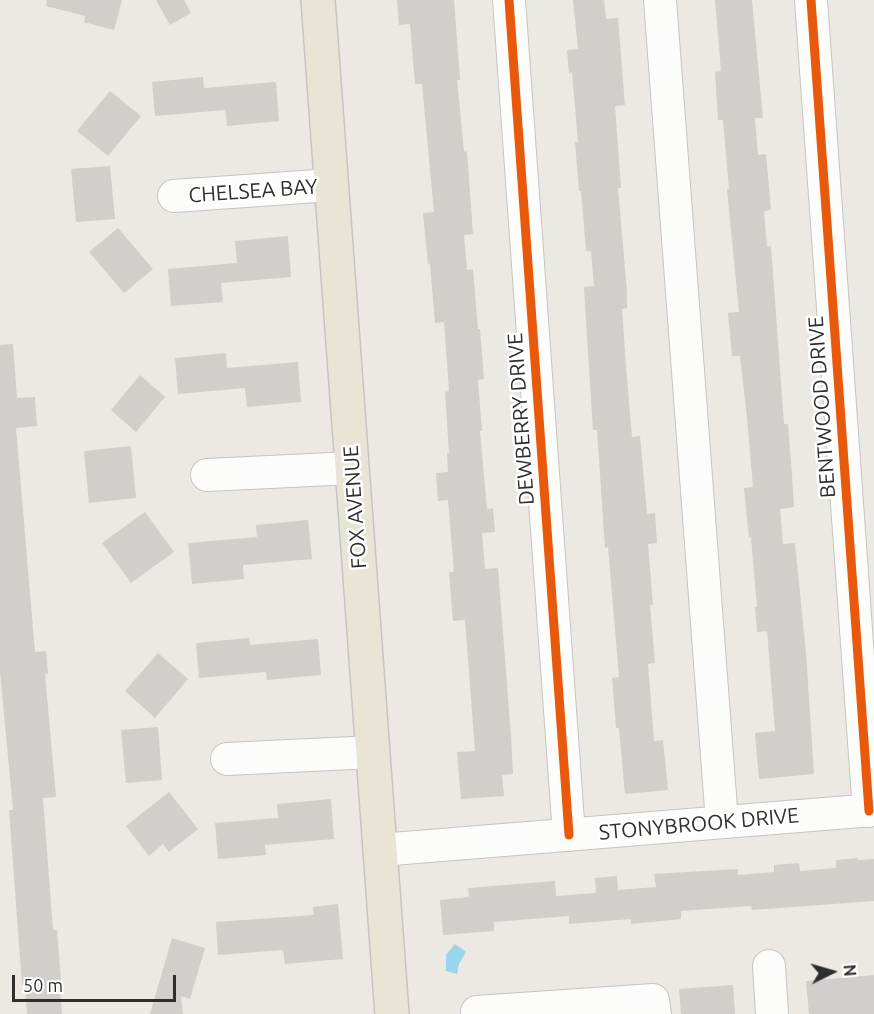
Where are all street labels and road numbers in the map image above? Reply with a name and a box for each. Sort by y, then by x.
street label: CHELSEA BAY [188,174,318,208]
street label: BENTWOOD DRIVE [803,315,841,499]
street label: DEWBERRY DRIVE [502,332,540,506]
street label: FOX AVENUE [338,445,372,569]
street label: STONYBROOK DRIVE [598,803,800,845]

